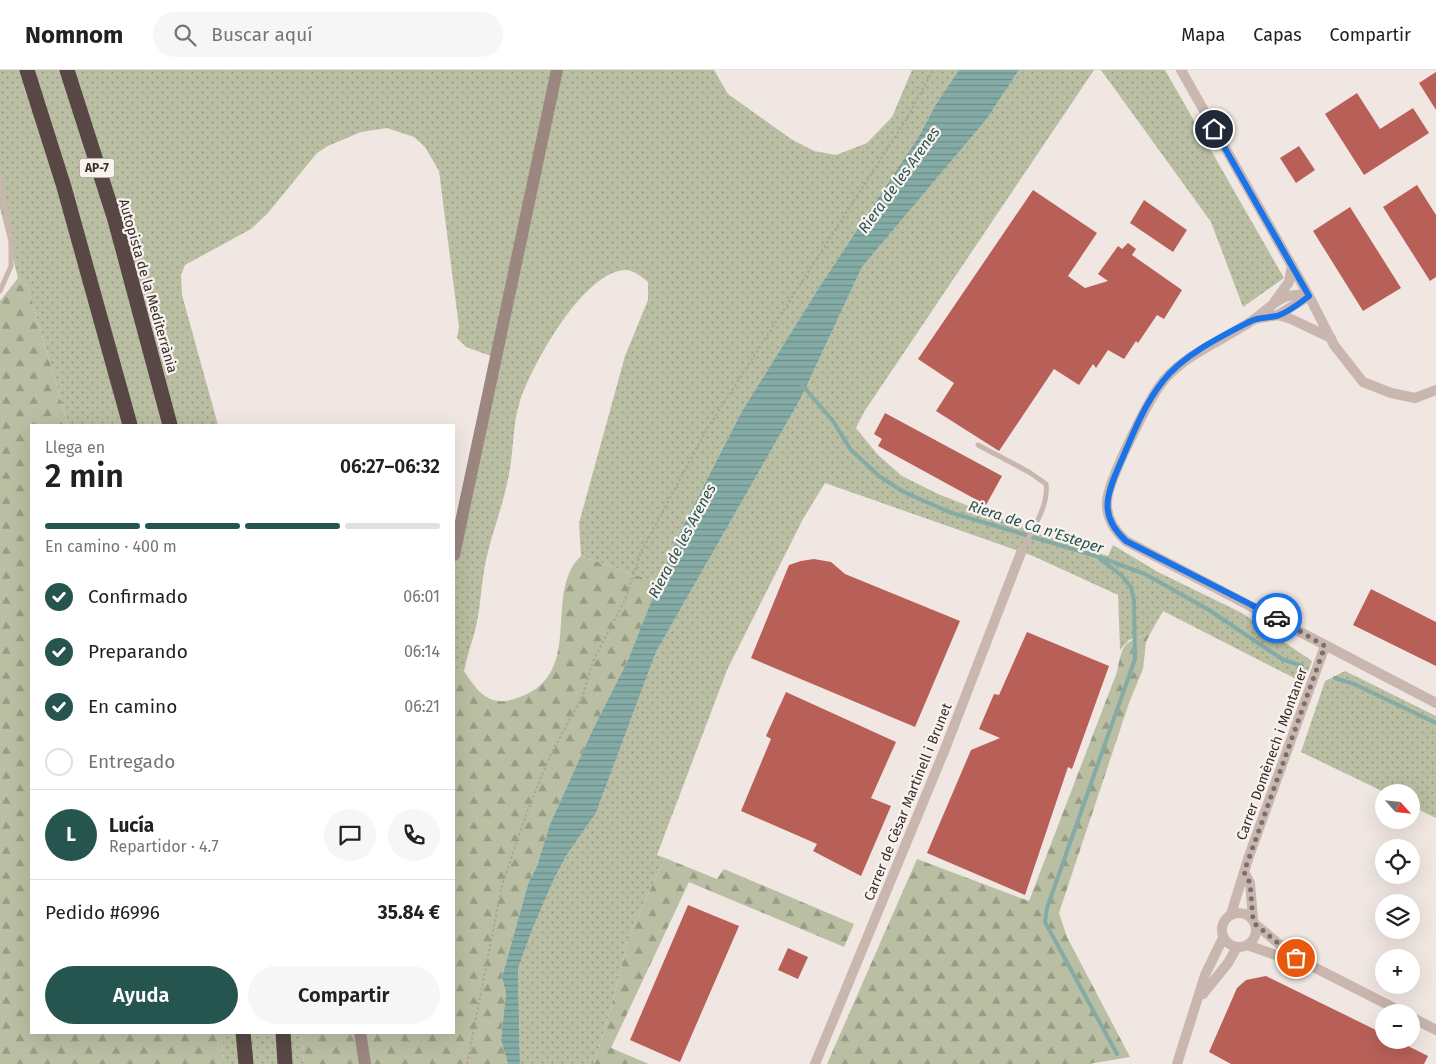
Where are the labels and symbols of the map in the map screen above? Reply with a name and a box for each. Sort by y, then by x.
pin [1193,108,1235,150]
water label: Riera de les Arenes [854,123,944,237]
road number: AP-7 [80,159,114,178]
street label: Autopista de la Mediterrània [115,197,181,375]
water label: Riera de les Arenes [644,481,720,601]
water label: Riera de Ca n'Esteper [966,497,1107,558]
courier [1252,593,1302,643]
street label: Carrer Domènech i Montaner [1233,665,1311,843]
street label: Carrer de Cèsar Martinell i Brunet [860,700,956,903]
north arrow [1375,784,1420,829]
pin [1275,937,1317,979]

